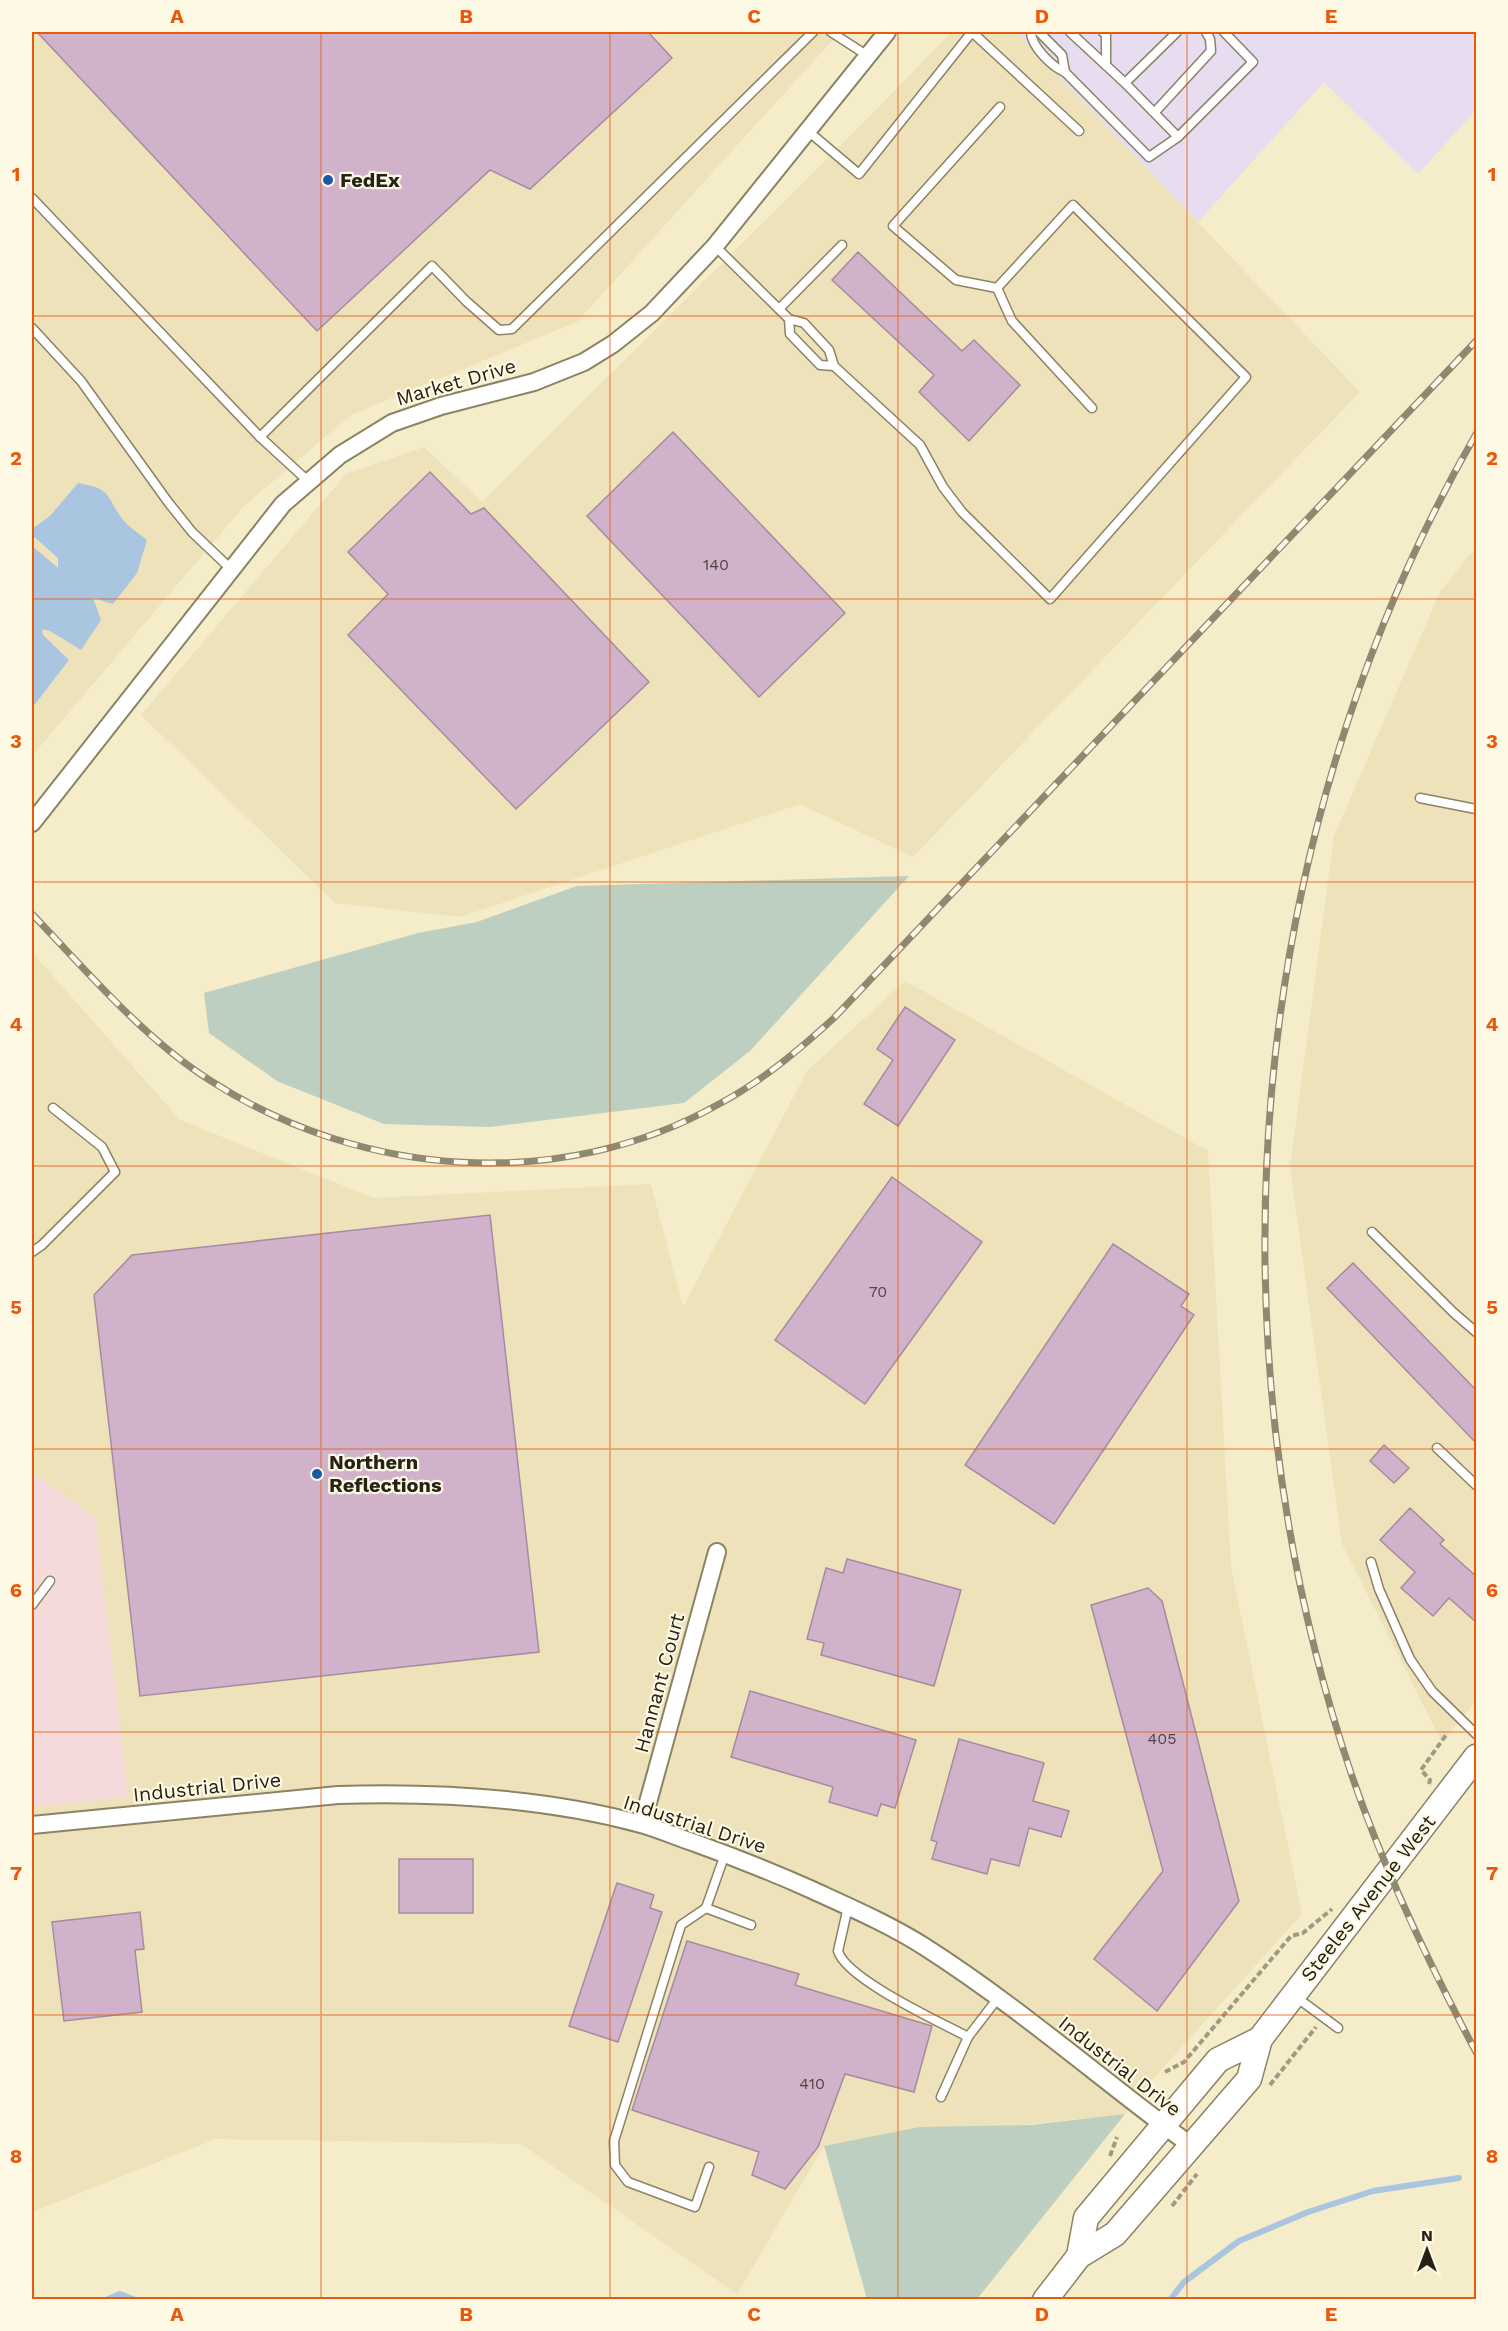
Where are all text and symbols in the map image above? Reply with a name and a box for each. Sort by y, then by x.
text: A [170,4,184,28]
text: B [459,4,473,28]
text: C [747,4,761,28]
text: D [1035,4,1049,28]
text: E [1325,4,1337,28]
text: 1 [12,162,20,186]
text: 1 [1488,162,1496,186]
place label: FedEx [340,168,400,192]
marker: FedEx [321,173,335,187]
street label: Market Drive [393,353,519,411]
text: 2 [10,446,22,470]
text: 2 [1486,446,1498,470]
house number: 140 [703,555,729,574]
text: 3 [10,729,22,753]
text: 3 [1486,729,1498,753]
text: 4 [10,1012,23,1036]
text: 4 [1486,1012,1499,1036]
house number: 70 [869,1282,887,1301]
text: 5 [10,1295,22,1319]
text: 5 [1486,1295,1498,1319]
place label: Northern Reflections [329,1450,442,1497]
marker: Northern Reflections [310,1467,324,1481]
text: 6 [10,1578,22,1602]
text: 6 [1486,1578,1498,1602]
street label: Hannant Court [629,1610,689,1755]
house number: 405 [1147,1729,1177,1748]
street label: Industrial Drive [132,1767,282,1807]
street label: Industrial Drive [621,1790,769,1858]
street label: Steeles Avenue West [1296,1810,1441,1986]
text: 7 [10,1861,22,1885]
text: 7 [1486,1861,1498,1885]
street label: Industrial Drive [1054,2011,1186,2121]
house number: 410 [799,2074,825,2093]
text: 8 [10,2144,22,2168]
text: 8 [1486,2144,1498,2168]
north arrow [1397,2220,1457,2280]
text: N [1421,2226,1433,2245]
text: A [170,2302,184,2326]
text: B [459,2302,473,2326]
text: C [747,2302,761,2326]
text: D [1035,2302,1049,2326]
text: E [1325,2302,1337,2326]

